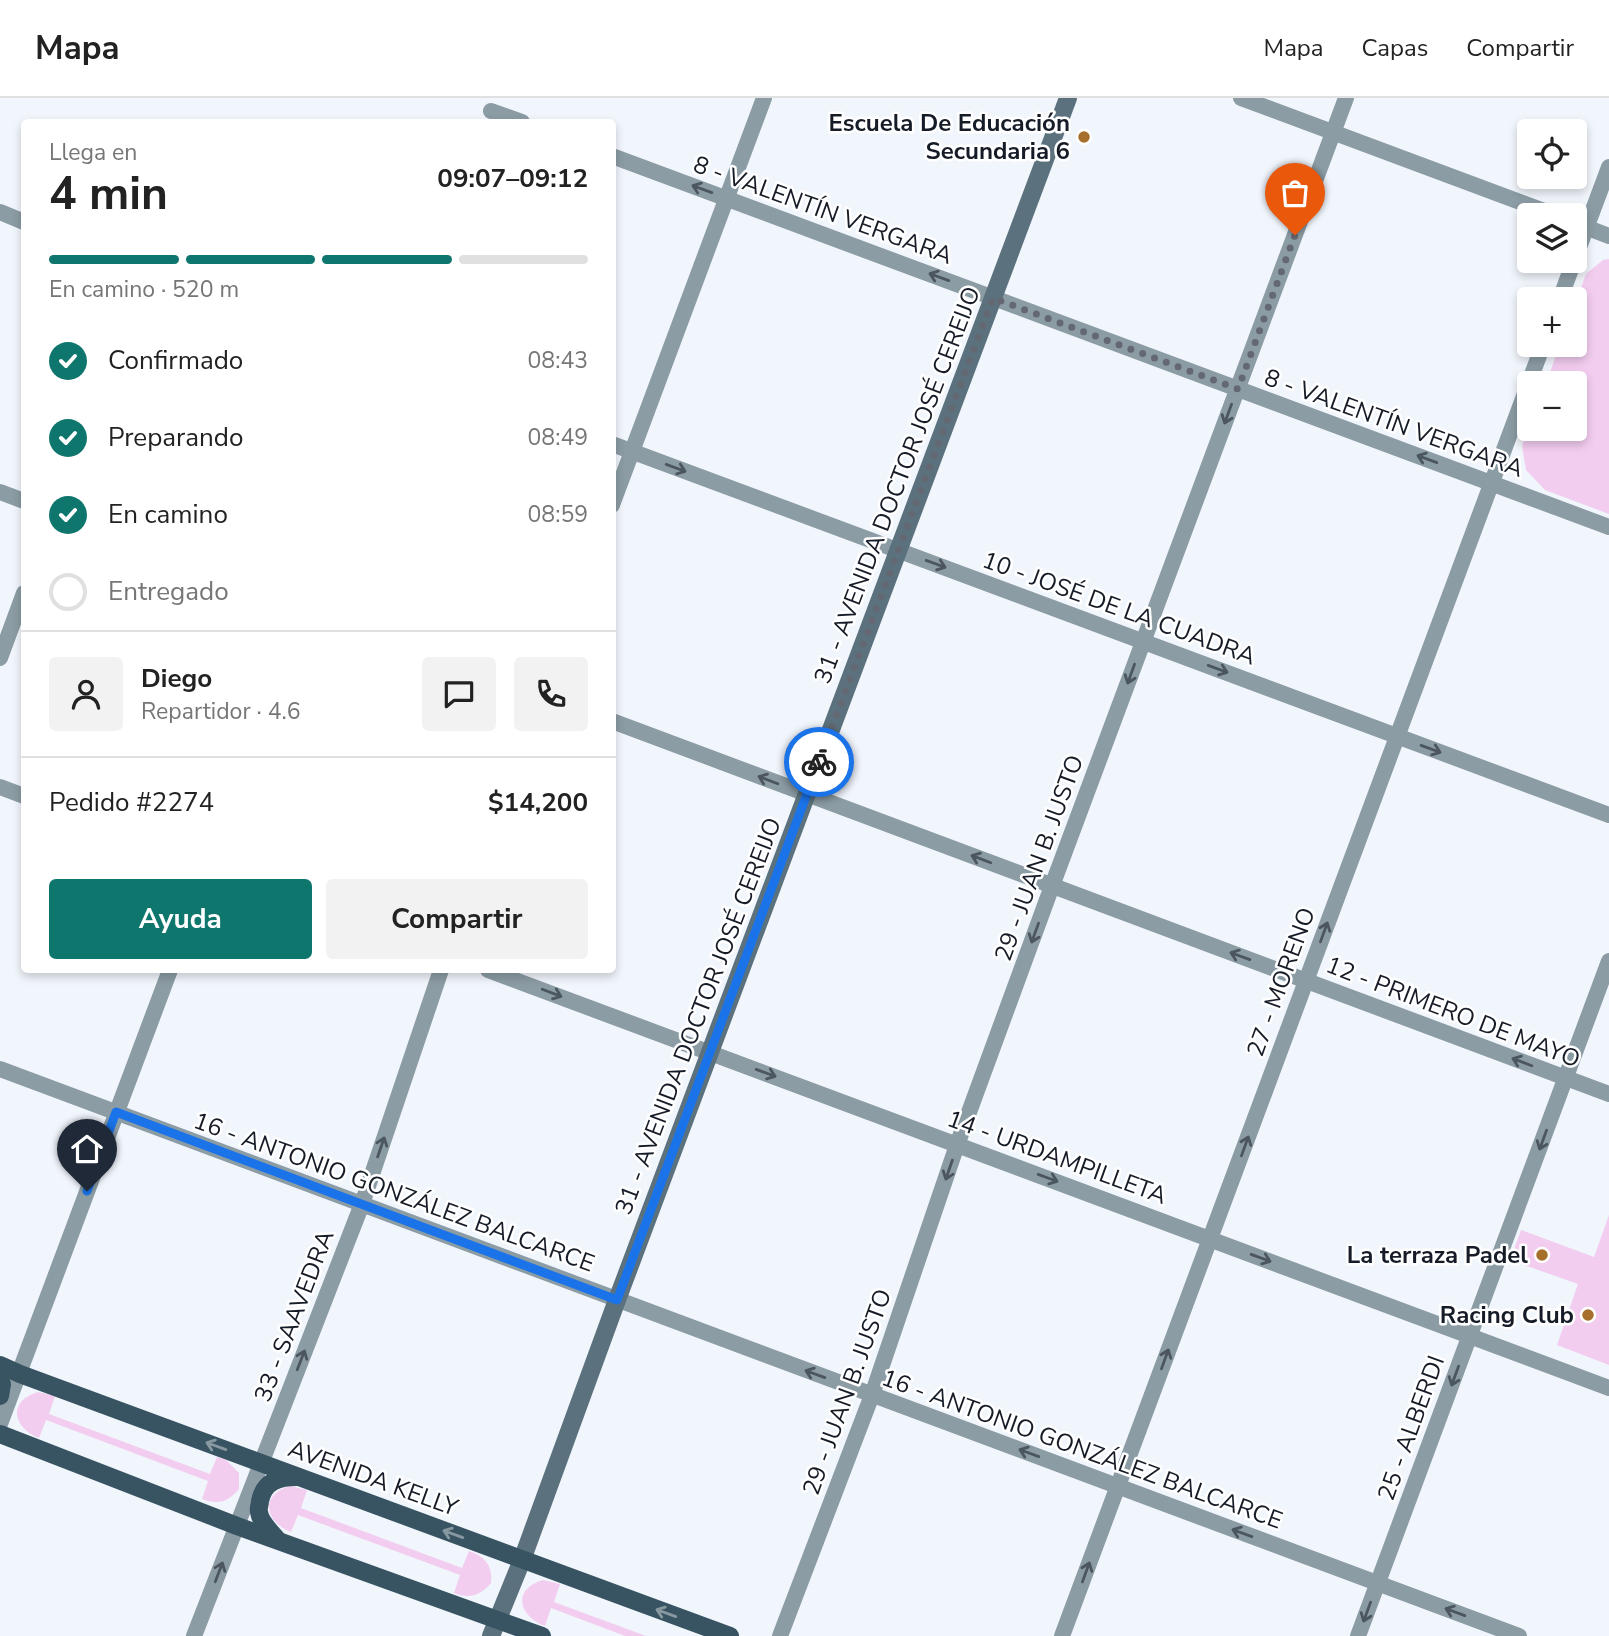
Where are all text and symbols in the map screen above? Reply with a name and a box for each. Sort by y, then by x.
text: Mapa [35,26,120,71]
text: Mapa [1264,32,1324,64]
text: Capas [1362,32,1428,64]
text: Compartir [1466,32,1574,64]
place label: Escuela De Educación Secundaria 6 [829,107,1070,167]
map controls [1517,119,1587,441]
button: locate [1517,119,1587,189]
marker: Escuela De Educación Secundaria 6 [1076,129,1092,145]
text: Llega en [49,137,137,168]
street label: 8 - VALENTÍN VERGARA [689,148,957,272]
text: 09:07–09:12 [437,161,588,196]
text: 4 min [49,162,168,225]
pin [1265,163,1325,235]
icon: bag [1276,174,1314,212]
one-way arrow [692,182,714,195]
button: layers [1517,203,1587,273]
one-way arrow [928,270,950,282]
text: En camino · 520 m [49,274,239,305]
street label: 31 - AVENIDA DOCTOR JOSÉ CEREIJO [806,282,988,688]
button: + [1517,287,1587,357]
icon: check [49,342,87,380]
text: Confirmado [108,343,243,378]
text: 08:43 [528,345,588,376]
street label: 8 - VALENTÍN VERGARA [1260,361,1528,485]
button: − [1517,371,1587,441]
one-way arrow [1221,403,1233,425]
icon: check [49,419,87,457]
text: Preparando [108,420,243,455]
text: 08:49 [528,422,588,453]
one-way arrow [1417,452,1439,464]
one-way arrow [665,462,687,475]
icon: check [49,496,87,534]
text: En camino [108,497,228,532]
text: 08:59 [528,499,588,530]
street label: 10 - JOSÉ DE LA CUADRA [978,544,1261,673]
one-way arrow [924,559,946,571]
text: Entregado [108,574,229,609]
button: person [49,657,123,731]
button: chat [422,657,496,731]
button: phone [514,657,588,731]
text: Diego [141,661,212,696]
one-way arrow [1124,662,1137,684]
one-way arrow [1206,664,1228,676]
text: Repartidor · 4.6 [141,696,301,727]
courier [784,727,854,797]
icon: bike [800,743,838,781]
one-way arrow [1419,743,1441,756]
street label: 29 - JUAN B. JUSTO [987,751,1091,965]
one-way arrow [758,772,780,785]
text: Pedido #2274 [49,785,214,820]
text: $14,200 [488,785,588,820]
street label: 31 - AVENIDA DOCTOR JOSÉ CEREIJO [607,813,789,1219]
one-way arrow [971,852,993,865]
button: Ayuda [49,879,312,959]
button: Compartir [326,879,588,959]
street label: 27 - MORENO [1239,903,1323,1061]
one-way arrow [1028,921,1040,943]
one-way arrow [1319,922,1331,944]
one-way arrow [1230,949,1252,961]
street label: 12 - PRIMERO DE MAYO [1321,949,1585,1075]
one-way arrow [541,988,563,1001]
one-way arrow [1512,1054,1534,1067]
one-way arrow [754,1068,776,1080]
street label: 14 - URDAMPILLETA [943,1102,1172,1212]
street label: 16 - ANTONIO GONZÁLEZ BALCARCE [189,1104,599,1280]
pin [57,1119,117,1191]
one-way arrow [1535,1128,1548,1150]
icon: home [68,1130,106,1168]
one-way arrow [1239,1135,1252,1157]
one-way arrow [376,1137,388,1159]
one-way arrow [942,1158,954,1180]
one-way arrow [1036,1173,1058,1186]
street label: 33 - SAAVEDRA [247,1225,342,1406]
place label: La terraza Padel [1347,1239,1528,1271]
marker: La terraza Padel [1534,1247,1550,1263]
one-way arrow [1249,1253,1271,1265]
street label: 29 - JUAN B. JUSTO [795,1285,899,1499]
place label: Racing Club [1440,1299,1574,1331]
marker: Racing Club [1580,1307,1596,1323]
one-way arrow [1160,1348,1173,1370]
one-way arrow [296,1350,309,1372]
street label: 25 - ALBERDI [1370,1351,1452,1505]
street label: 16 - ANTONIO GONZÁLEZ BALCARCE [877,1361,1287,1537]
one-way arrow [1447,1364,1460,1386]
one-way arrow [805,1366,827,1379]
street label: AVENIDA KELLY [284,1432,463,1524]
one-way arrow [206,1439,228,1452]
one-way arrow [1018,1446,1040,1458]
one-way arrow [1231,1525,1253,1538]
one-way arrow [442,1527,464,1539]
one-way arrow [213,1562,226,1584]
one-way arrow [1081,1562,1093,1584]
one-way arrow [1360,1600,1372,1622]
one-way arrow [656,1605,678,1618]
one-way arrow [1444,1605,1466,1617]

